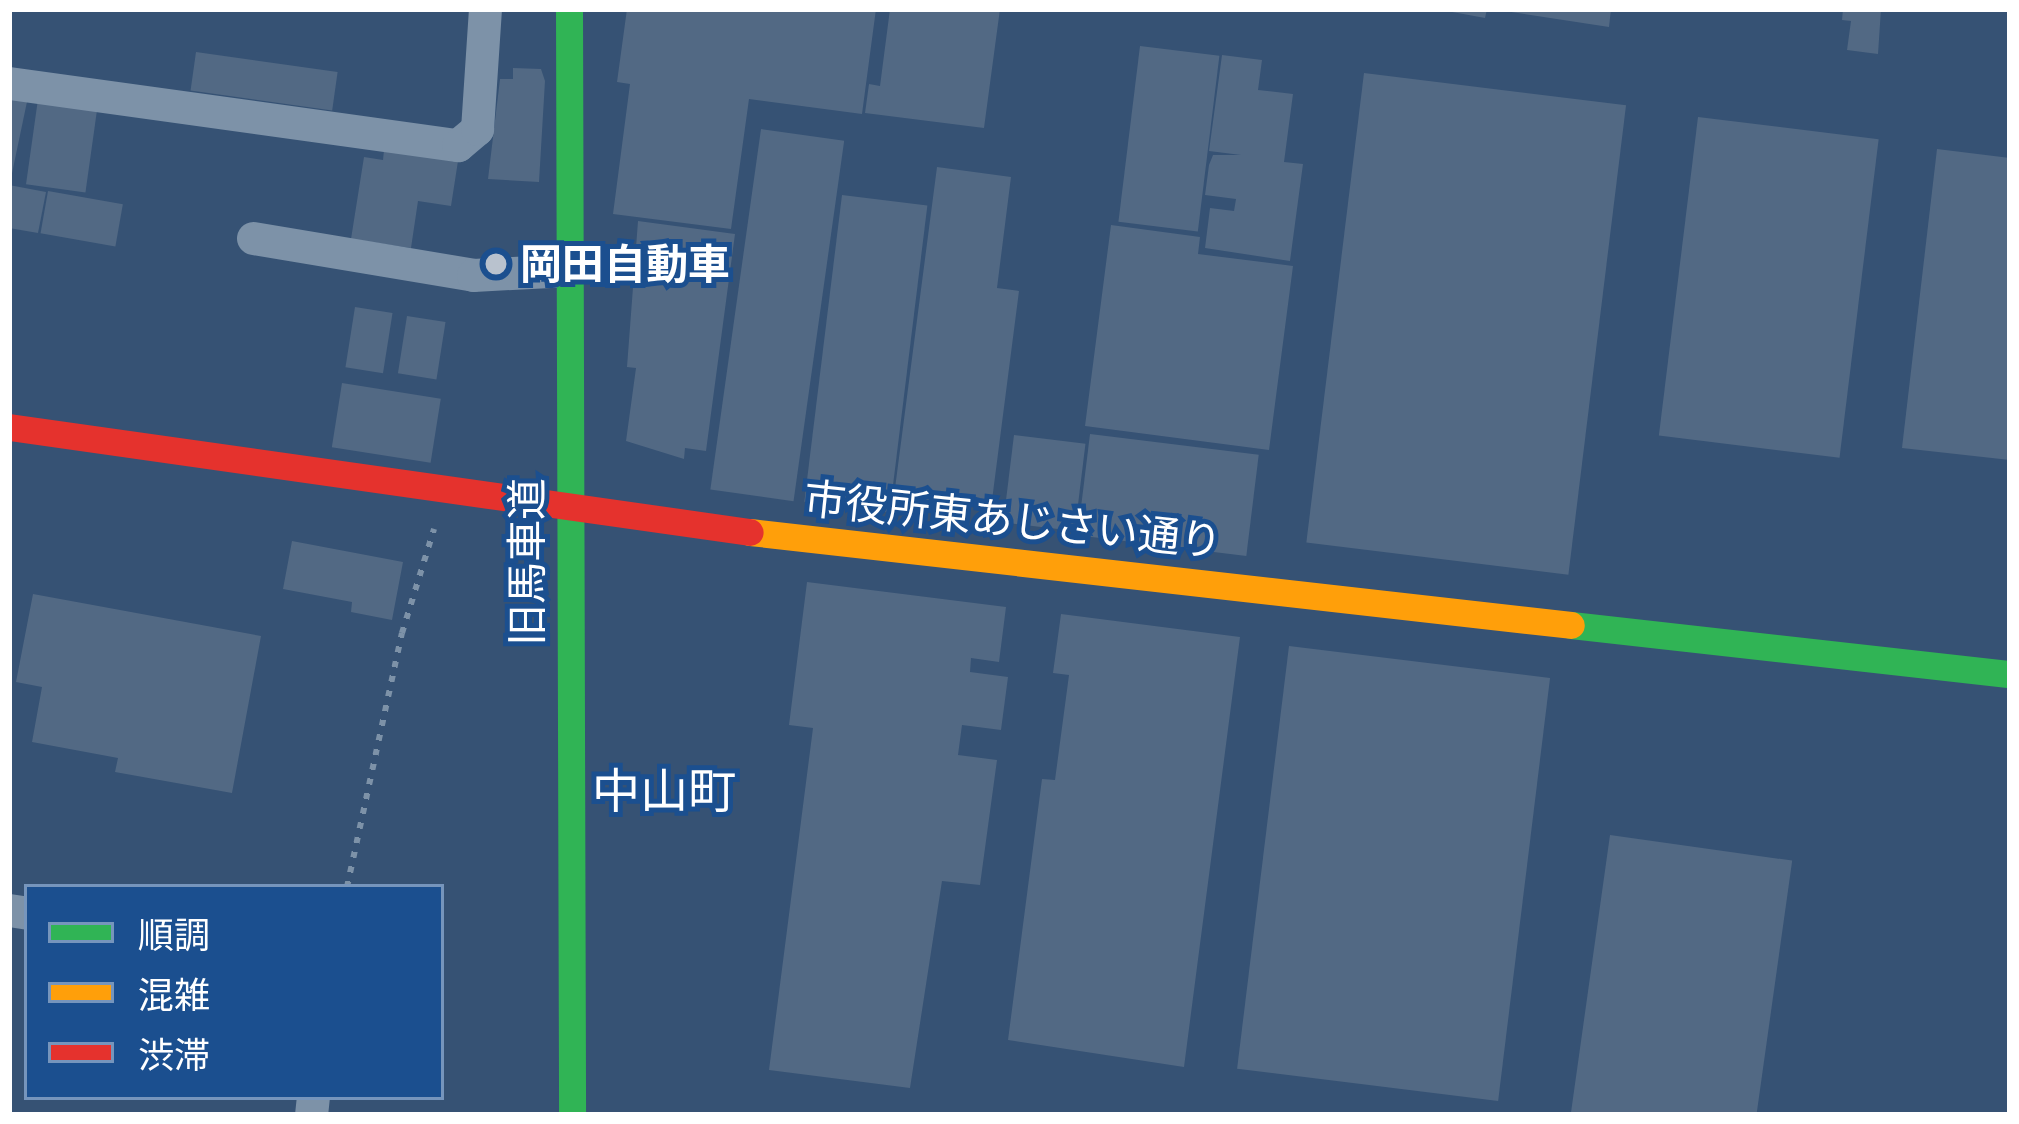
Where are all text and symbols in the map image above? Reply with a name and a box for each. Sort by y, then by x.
place label: 岡田自動車 [520,239,730,289]
marker: 岡田自動車 [483,251,509,277]
street label: 市役所東あじさい通り [802,473,1224,567]
street label: 旧馬車道 [502,478,552,646]
district label: 中山町 [592,763,736,821]
legend [24,884,444,1100]
text: 順調 [138,913,210,957]
text: 混雑 [138,973,210,1017]
text: 渋滞 [138,1033,210,1077]

